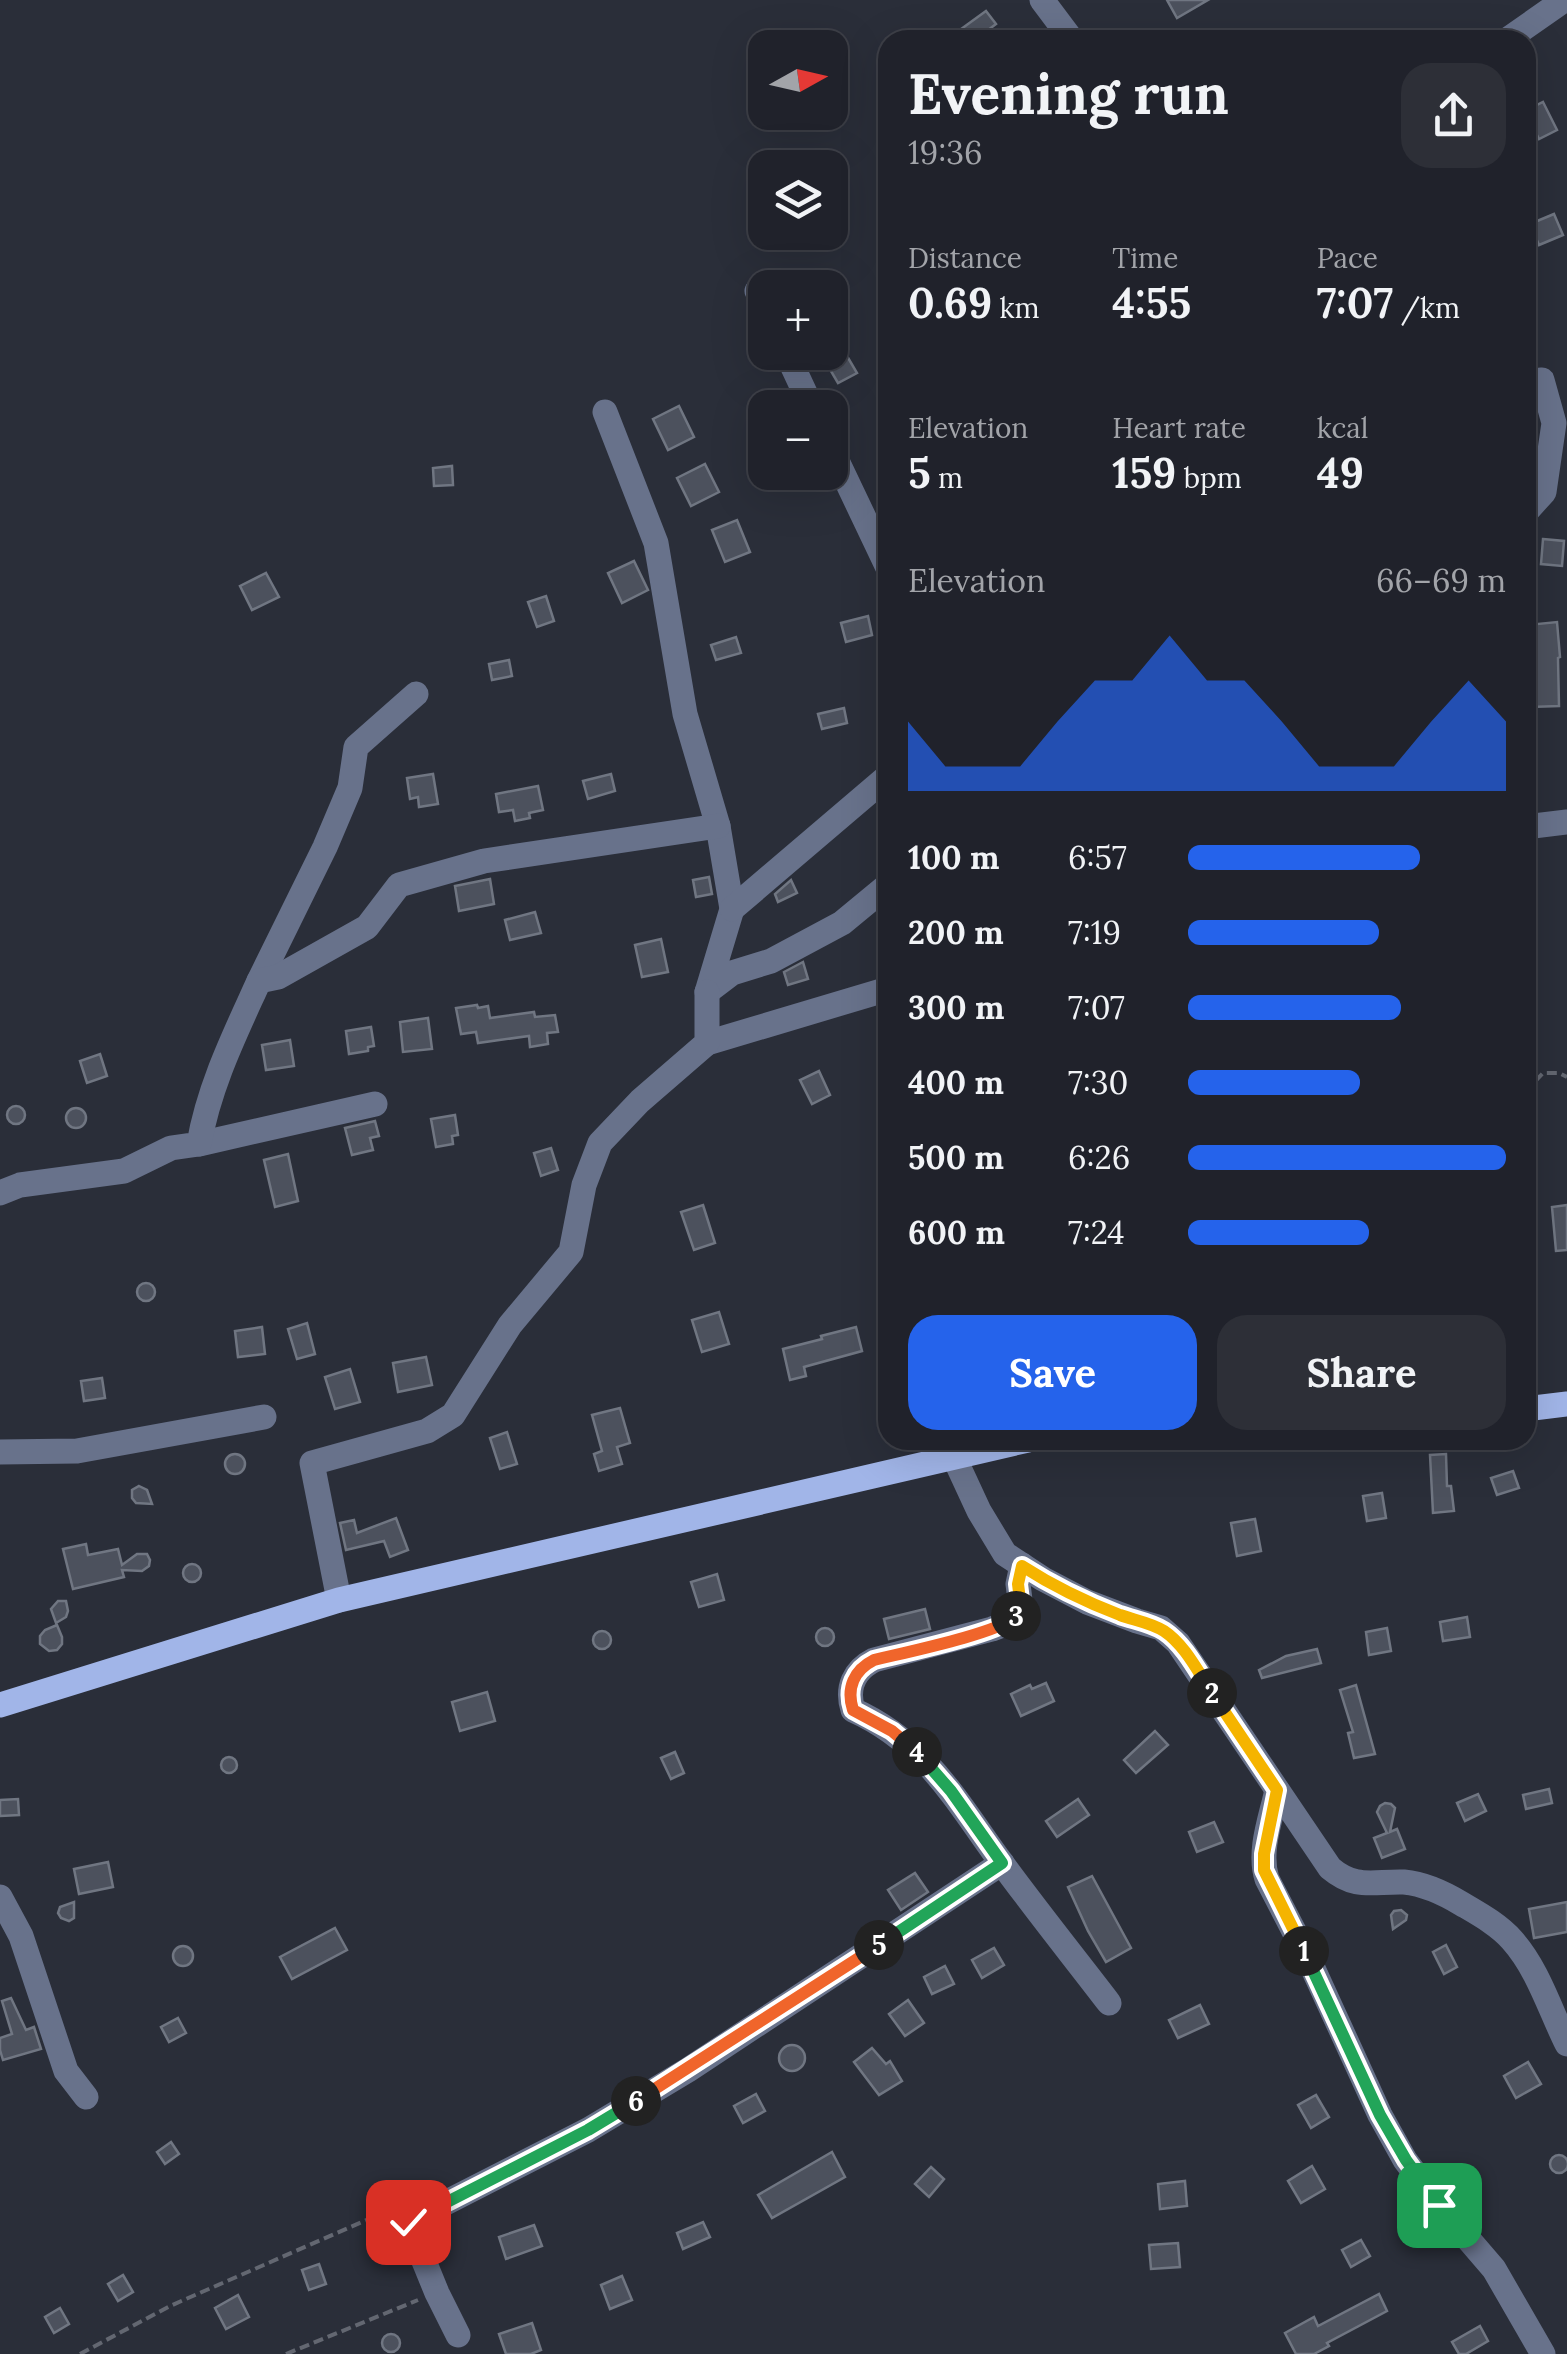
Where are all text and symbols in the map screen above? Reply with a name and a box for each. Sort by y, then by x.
north arrow [748,30,848,130]
map controls [748,30,848,490]
text: Evening run [908,59,1229,129]
button: share [1401,63,1506,168]
text: 19:36 [908,132,982,173]
button: layers [748,150,848,250]
text: Distance [908,240,1022,276]
text: Time [1112,240,1178,276]
text: Pace [1317,240,1378,276]
button: + [748,270,848,370]
text: 0.69 [908,276,992,330]
text: 4:55 [1112,276,1191,330]
text: 7:07 [1317,276,1393,330]
text: km [992,290,1040,326]
text: /km [1393,290,1460,326]
button: − [748,390,848,490]
text: Elevation [908,410,1028,446]
text: Heart rate [1112,410,1246,446]
text: kcal [1317,410,1368,446]
text: 5 [908,446,931,500]
text: 159 [1112,446,1176,500]
text: 49 [1317,446,1364,500]
text: m [931,460,963,496]
text: bpm [1176,460,1242,496]
text: Elevation [908,560,1045,601]
text: 66–69 m [1376,560,1506,601]
text: 100 m [908,837,1000,878]
text: 6:57 [1068,837,1127,878]
text: 200 m [908,912,1004,953]
text: 7:19 [1068,912,1121,953]
text: 300 m [908,987,1004,1028]
text: 7:07 [1068,987,1125,1028]
text: 400 m [908,1062,1004,1103]
text: 7:30 [1068,1062,1128,1103]
text: 500 m [908,1137,1004,1178]
text: 6:26 [1068,1137,1130,1178]
text: 600 m [908,1212,1005,1253]
text: 7:24 [1068,1212,1125,1253]
button: Save [908,1315,1197,1430]
button: Share [1217,1315,1506,1430]
pin: 3 [991,1591,1041,1641]
text: 3 [1008,1598,1024,1634]
pin: 2 [1187,1668,1237,1718]
text: 2 [1205,1675,1219,1711]
pin: 4 [892,1727,942,1777]
text: 4 [909,1734,925,1770]
pin: 5 [854,1920,904,1970]
pin: 1 [1279,1926,1329,1976]
text: 5 [871,1927,887,1963]
text: 1 [1298,1933,1310,1969]
pin: 6 [611,2076,661,2126]
text: 6 [628,2083,644,2119]
pin [1397,2163,1482,2248]
icon: arrive [1412,2178,1467,2233]
pin [366,2180,451,2265]
icon: check [381,2195,436,2250]

